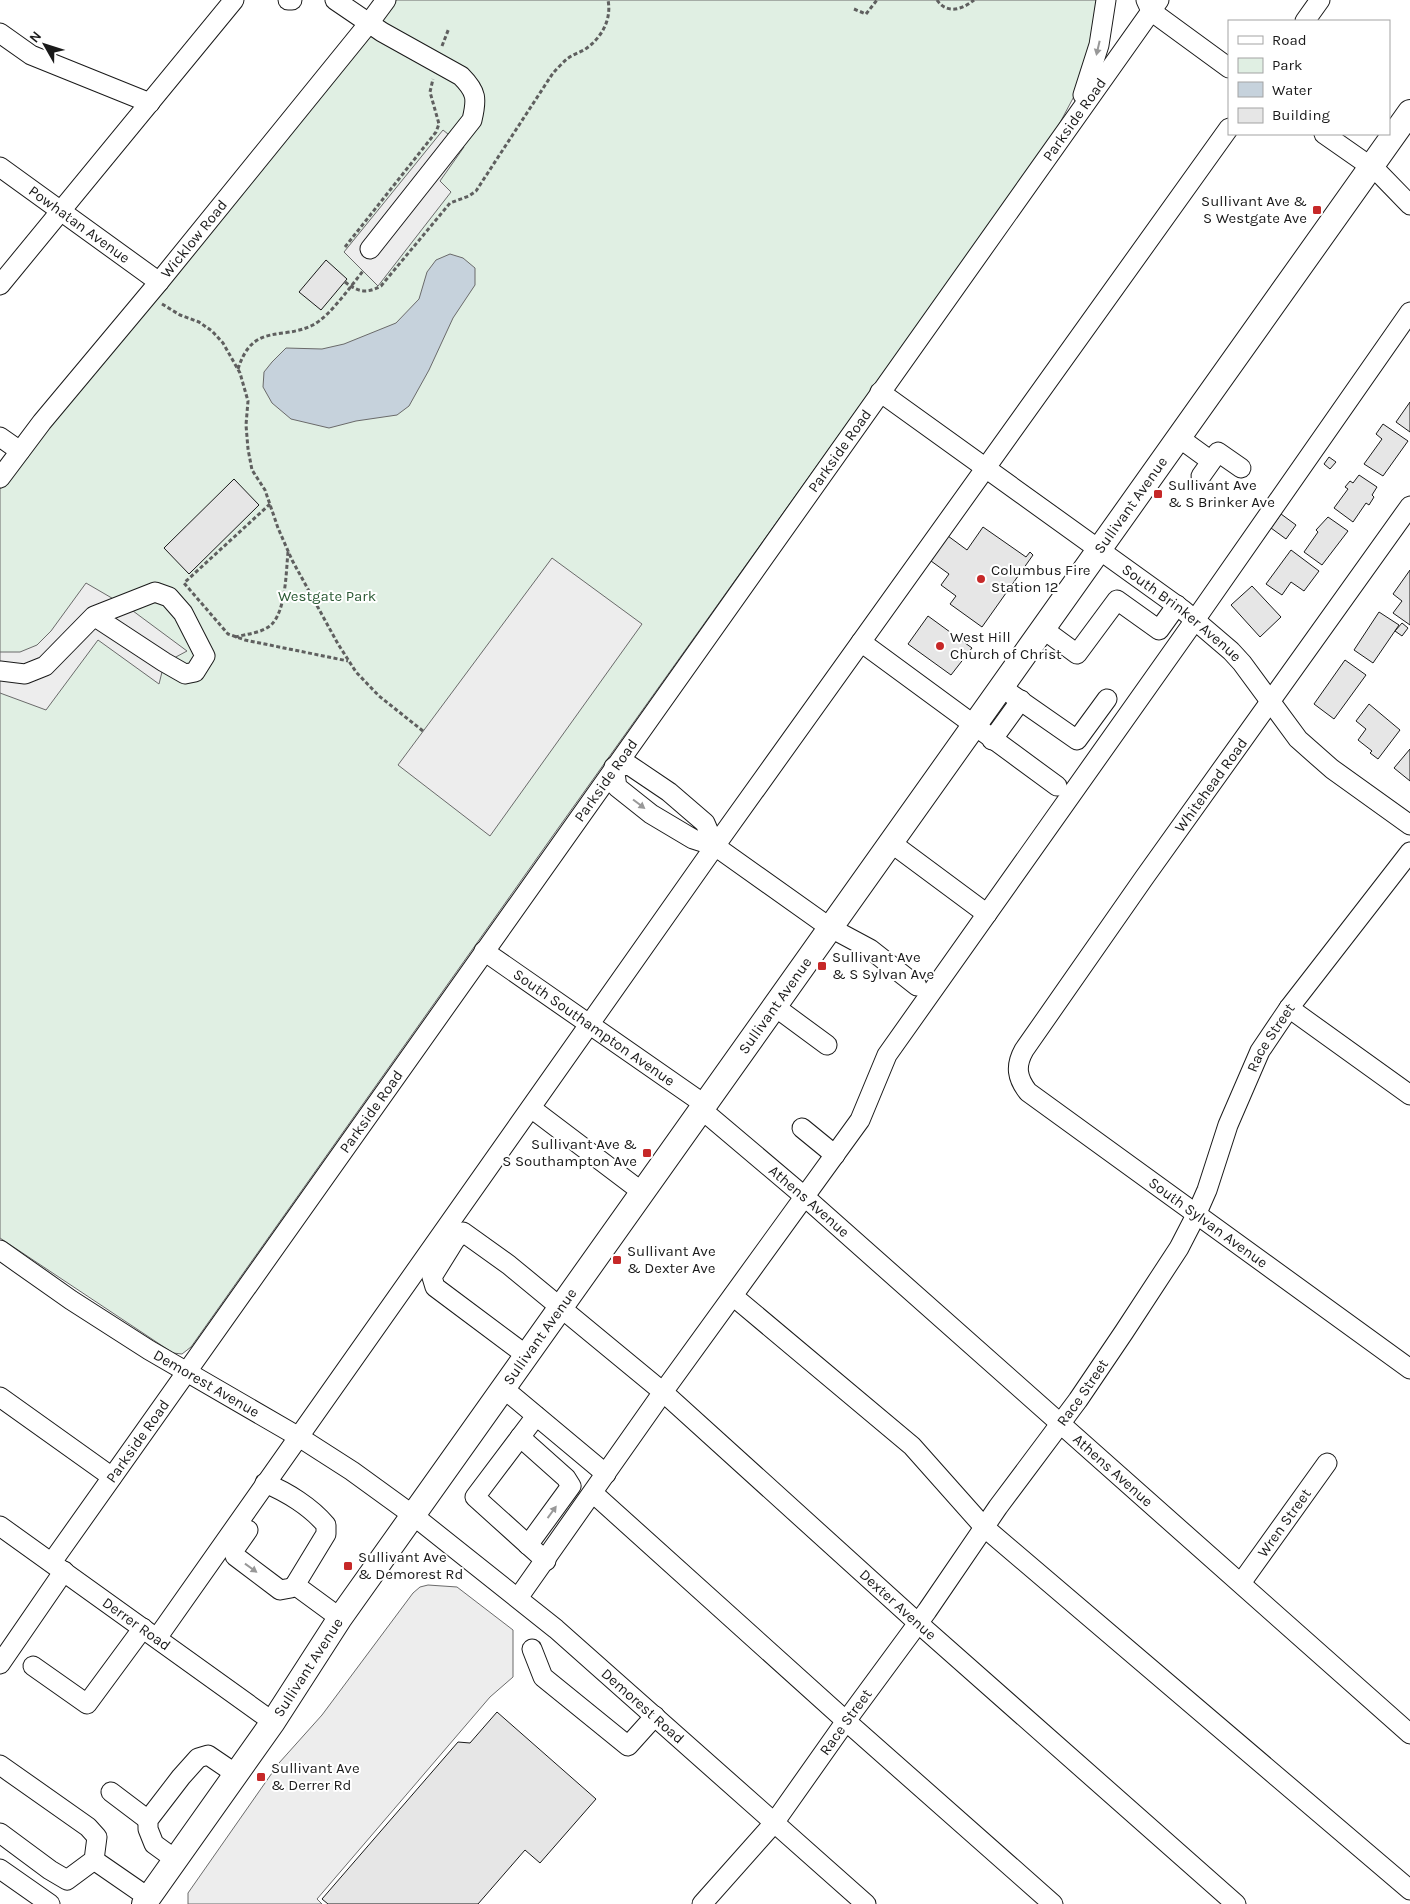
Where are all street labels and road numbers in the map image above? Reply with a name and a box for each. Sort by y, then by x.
street label: Parkside Road [1039,75,1110,165]
street label: Powhatan Avenue [25,182,134,267]
street label: Wicklow Road [157,196,231,282]
street label: Parkside Road [804,406,875,496]
street label: Sullivant Avenue [1090,453,1171,557]
street label: South Brinker Avenue [1118,560,1245,665]
street label: Whitehead Road [1171,734,1251,836]
street label: Parkside Road [570,735,641,825]
street label: Sullivant Avenue [735,954,816,1058]
street label: South Southampton Avenue [510,965,678,1090]
street label: Race Street [1243,999,1299,1075]
street label: Parkside Road [336,1067,407,1157]
street label: Athens Avenue [765,1161,853,1241]
street label: South Sylvan Avenue [1145,1173,1271,1272]
street label: Sullivant Avenue [499,1285,580,1388]
street label: Demorest Avenue [150,1346,263,1421]
street label: Race Street [1053,1355,1112,1430]
street label: Parkside Road [102,1396,173,1486]
street label: Athens Avenue [1069,1430,1157,1511]
street label: Wren Street [1254,1485,1315,1561]
street label: Dexter Avenue [856,1565,940,1644]
street label: Derrer Road [99,1593,174,1655]
street label: Sullivant Avenue [270,1614,347,1720]
street label: Demorest Road [598,1665,688,1747]
street label: Race Street [816,1685,876,1759]

